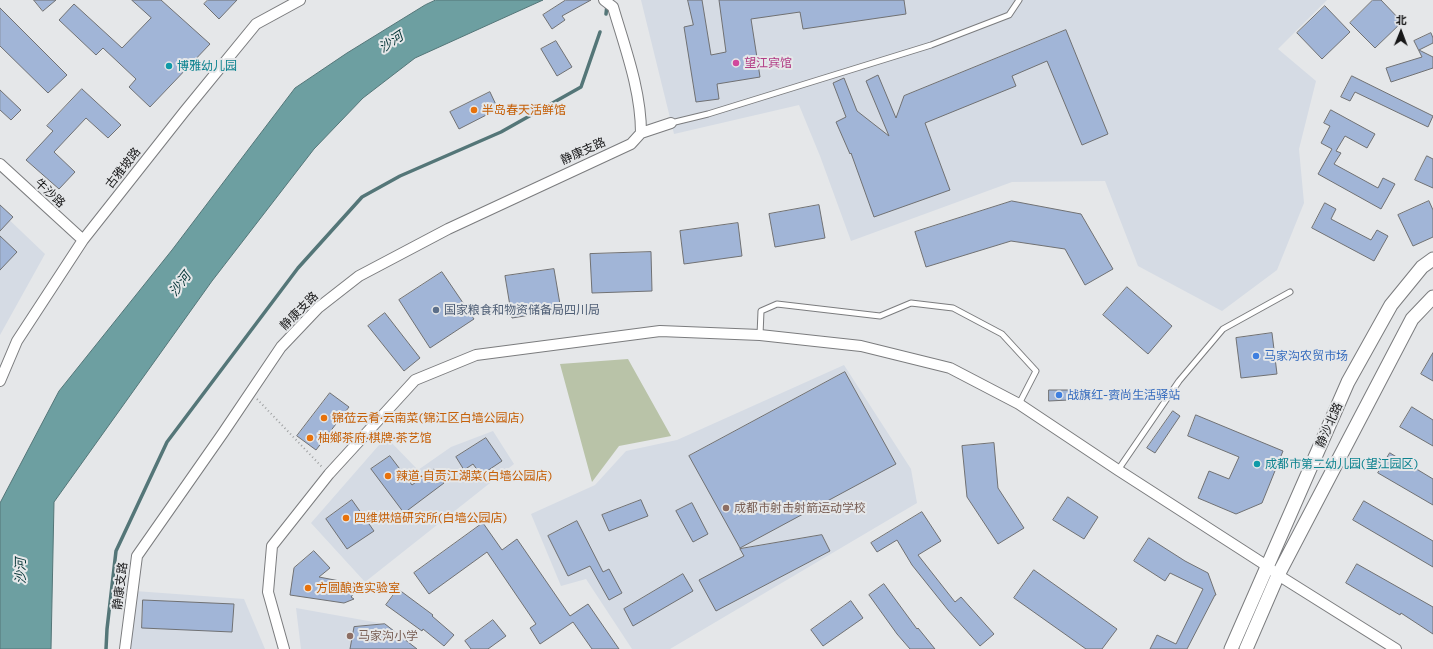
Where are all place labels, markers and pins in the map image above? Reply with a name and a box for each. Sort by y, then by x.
place label: 望江宾馆 [744,56,792,70]
marker: 望江宾馆 [731,58,741,68]
place label: 博雅幼儿园 [177,59,237,73]
marker: 博雅幼儿园 [164,61,174,71]
place label: 半岛春天活鲜馆 [482,103,566,117]
marker: 半岛春天活鲜馆 [469,105,479,115]
place label: 国家粮食和物资储备局四川局 [444,303,600,317]
marker: 国家粮食和物资储备局四川局 [431,305,441,315]
place label: 马家沟农贸市场 [1264,349,1348,363]
marker: 马家沟农贸市场 [1251,351,1261,361]
place label: 战旗红-賨尚生活驿站 [1067,388,1180,402]
marker: 战旗红-賨尚生活驿站 [1054,390,1064,400]
place label: 锦莅云肴·云南菜(锦江区白墙公园店) [332,411,524,425]
marker: 锦莅云肴·云南菜(锦江区白墙公园店) [319,413,329,423]
place label: 柚鄉茶府·棋牌·茶艺馆 [318,431,432,445]
marker: 柚鄉茶府·棋牌·茶艺馆 [305,433,315,443]
place label: 成都市第二幼儿园(望江园区) [1265,457,1418,471]
marker: 成都市第二幼儿园(望江园区) [1252,459,1262,469]
place label: 辣道·自贡江湖菜(白墙公园店) [396,469,552,483]
marker: 辣道·自贡江湖菜(白墙公园店) [383,471,393,481]
place label: 成都市射击射箭运动学校 [734,501,866,515]
marker: 成都市射击射箭运动学校 [721,503,731,513]
place label: 四维烘焙研究所(白墙公园店) [354,511,507,525]
marker: 四维烘焙研究所(白墙公园店) [341,513,351,523]
place label: 方圆酿造实验室 [316,581,400,595]
marker: 方圆酿造实验室 [303,583,313,593]
place label: 马家沟小学 [358,629,418,643]
marker: 马家沟小学 [345,631,355,641]

